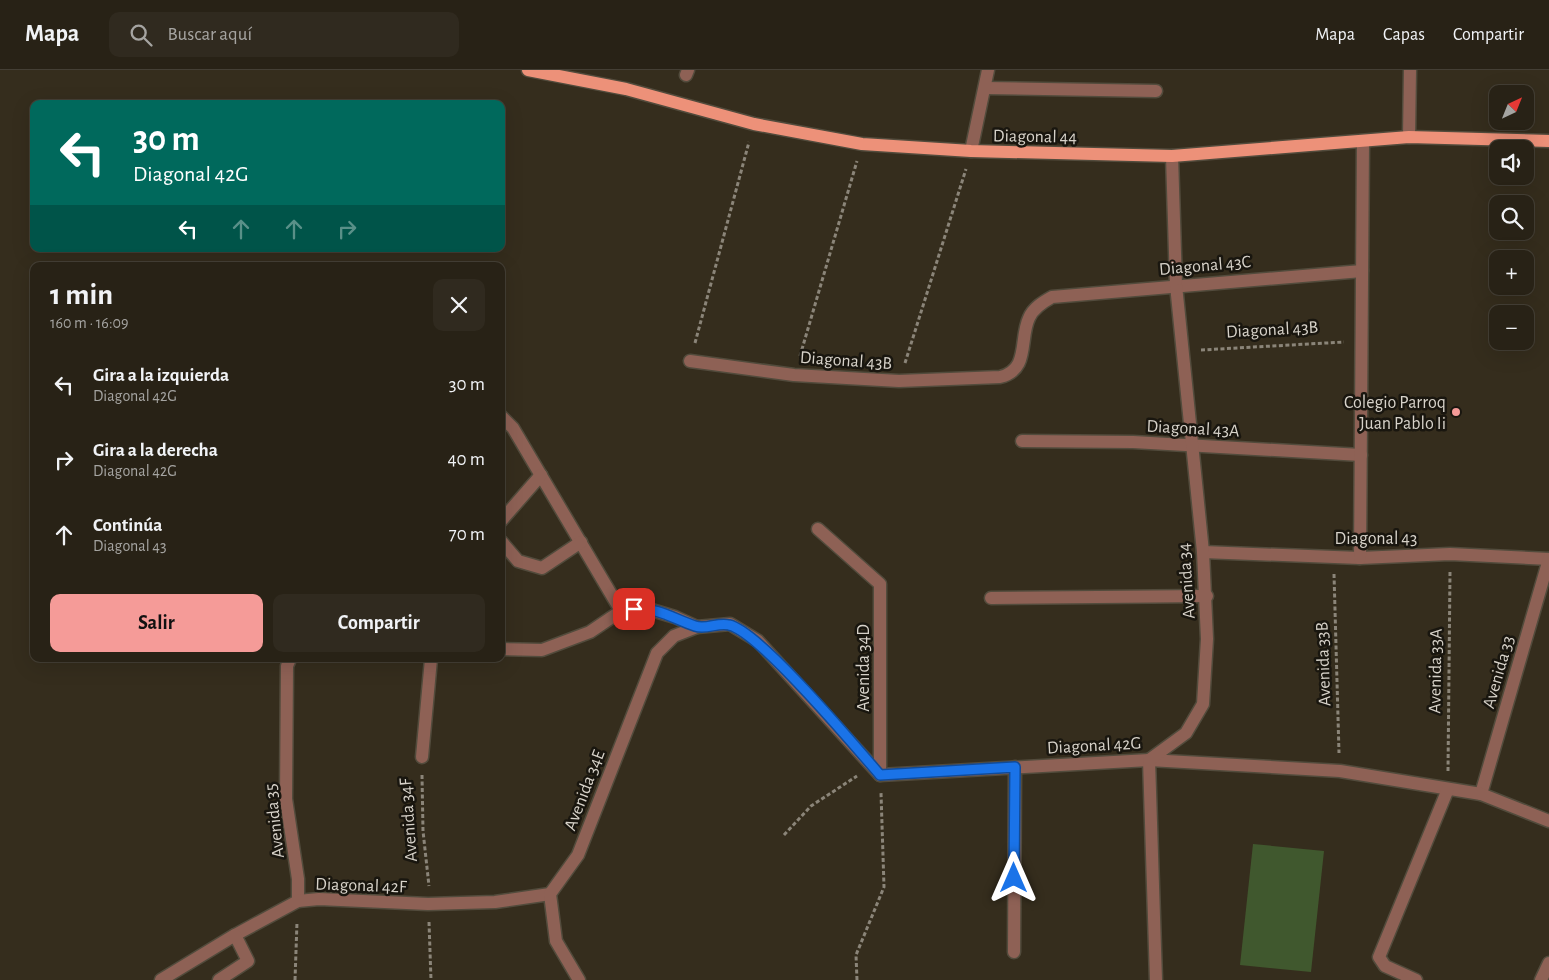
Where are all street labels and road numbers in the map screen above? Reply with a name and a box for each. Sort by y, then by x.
street label: Diagonal 44 [993,127,1078,147]
street label: Diagonal 43C [1158,253,1252,279]
street label: Diagonal 43B [1225,319,1319,341]
street label: Diagonal 43B [799,349,893,373]
street label: Diagonal 43A [1146,418,1241,440]
street label: Diagonal 43 [1335,530,1417,548]
street label: Avenida 34 [1175,542,1199,619]
street label: Avenida 33B [1314,621,1334,706]
street label: Avenida 34D [855,624,873,712]
street label: Avenida 33A [1426,628,1446,714]
street label: Avenida 33 [1480,634,1518,711]
street label: Diagonal 42G [1046,735,1142,757]
street label: Avenida 34E [561,747,609,833]
street label: Avenida 34F [397,777,421,862]
street label: Avenida 35 [262,783,288,859]
street label: Diagonal 42F [315,875,407,897]

